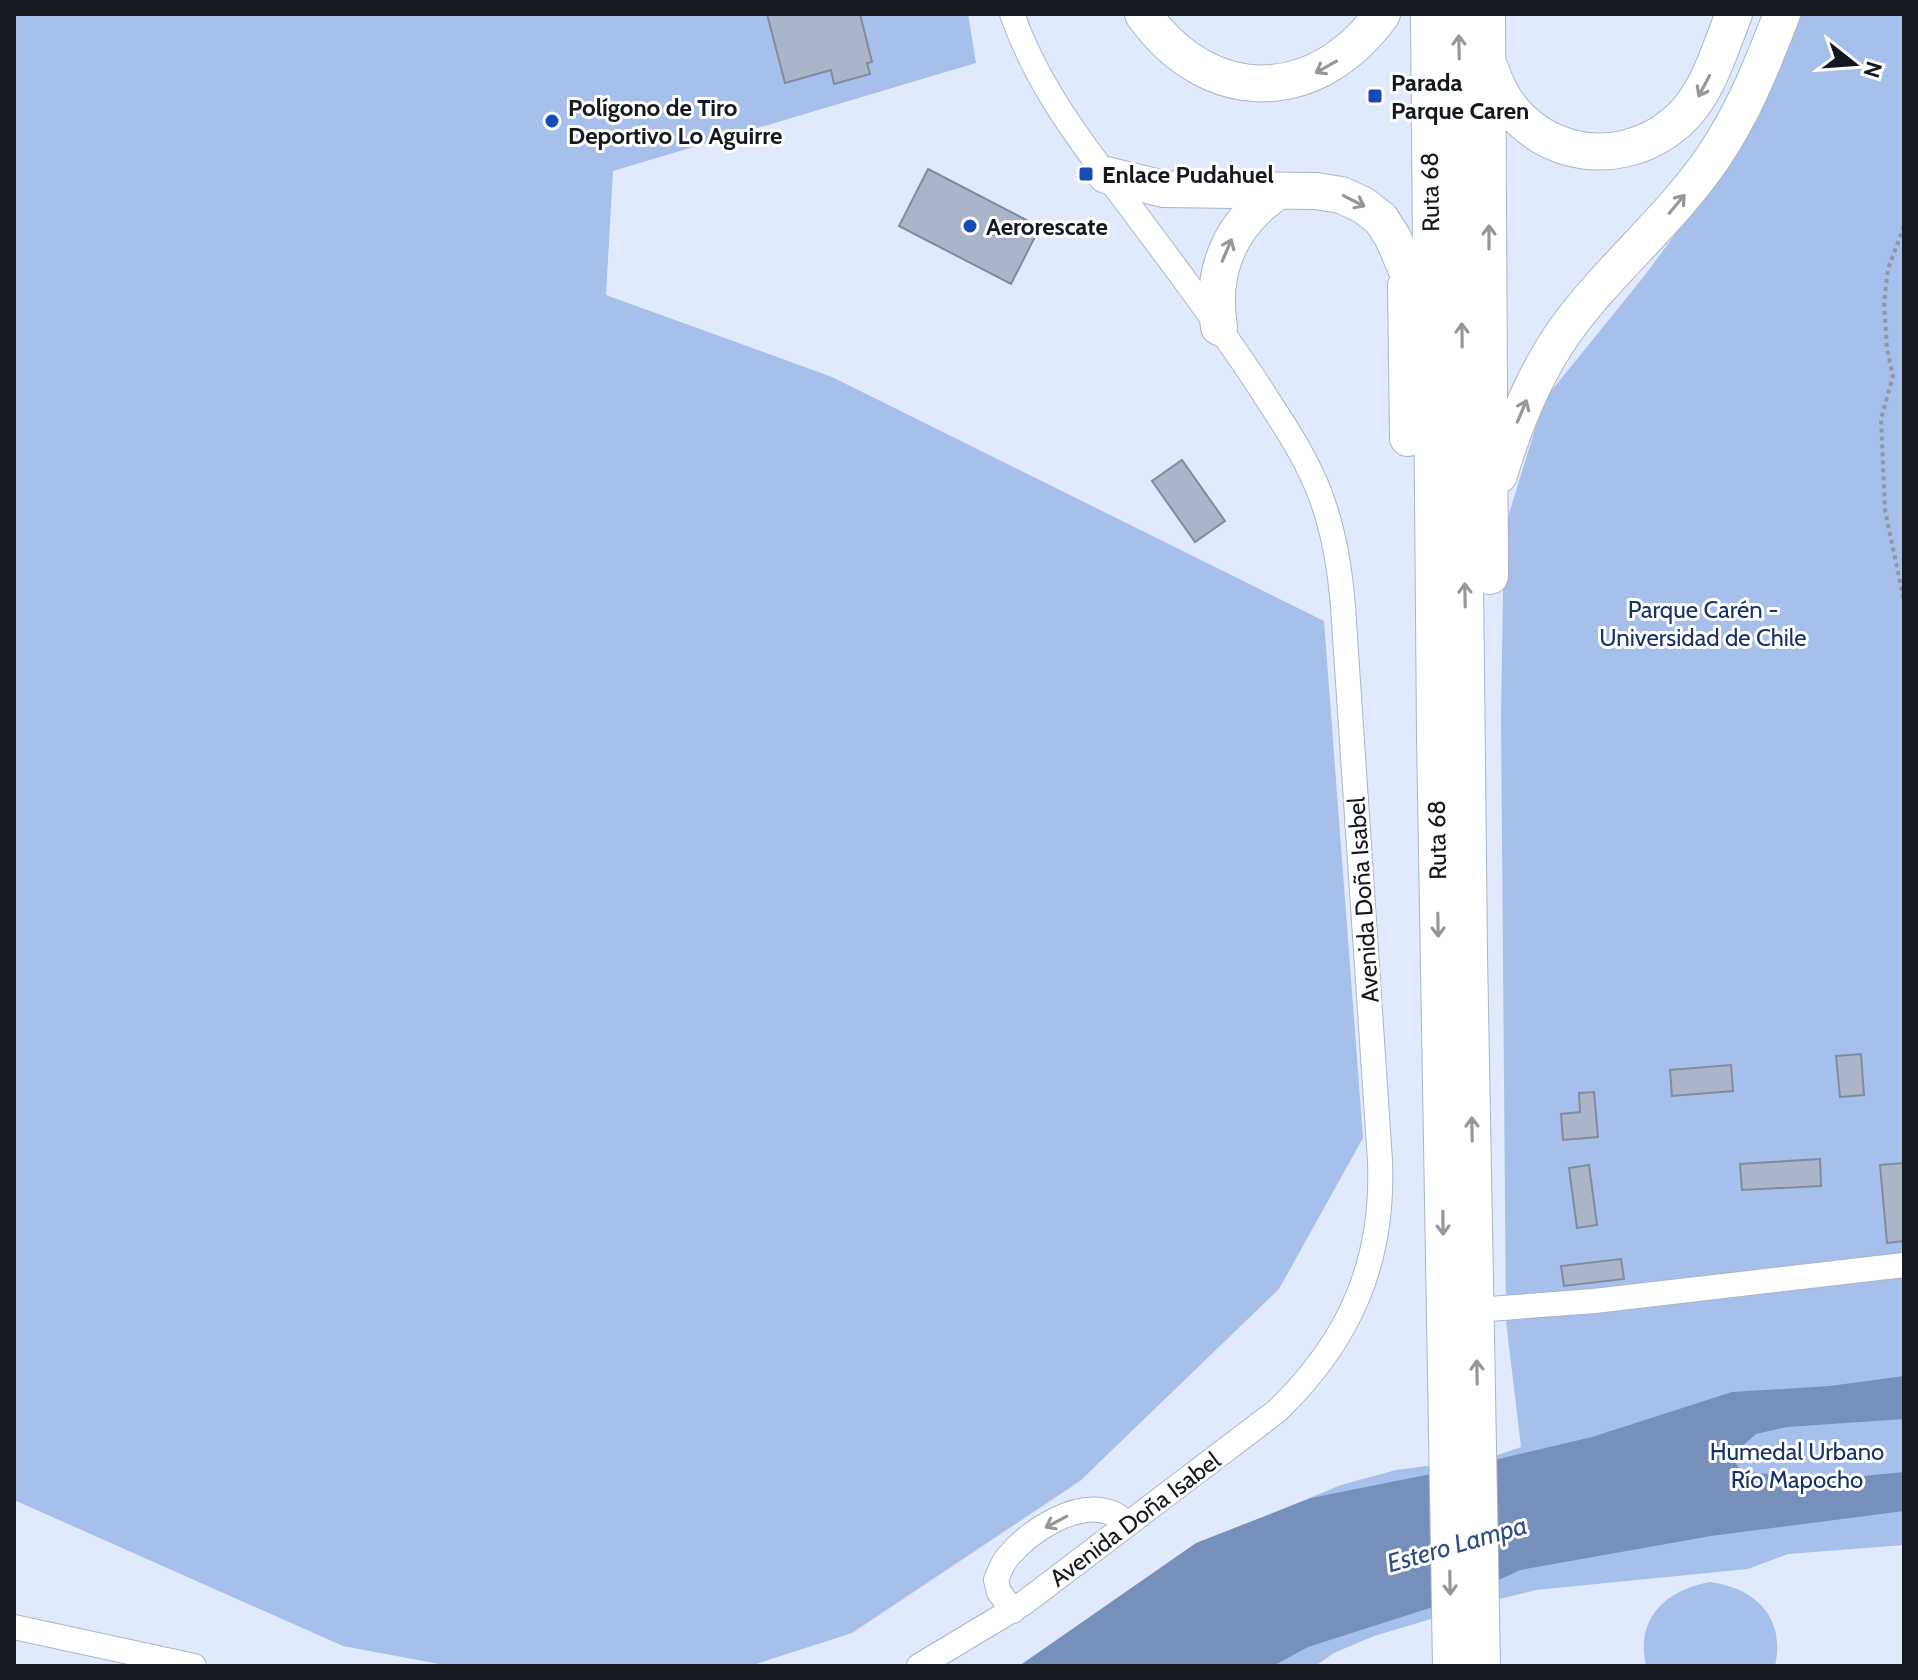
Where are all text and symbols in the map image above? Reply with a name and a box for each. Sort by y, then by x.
north arrow [1814,24,1894,104]
one-way arrow [1452,34,1467,61]
text: N [1857,58,1888,81]
one-way arrow [1315,60,1339,75]
place label: Parada Parque Caren [1391,68,1529,125]
one-way arrow [1695,73,1711,97]
marker: Parada Parque Caren [1366,87,1384,105]
place label: Polígono de Tiro Deportivo Lo Aguirre [568,93,782,150]
marker: Polígono de Tiro Deportivo Lo Aguirre [543,112,561,130]
street label: Ruta 68 [1415,152,1445,232]
place label: Enlace Pudahuel [1102,160,1274,189]
marker: Enlace Pudahuel [1077,165,1095,183]
one-way arrow [1342,194,1366,210]
one-way arrow [1668,194,1686,215]
place label: Aerorescate [986,212,1108,241]
marker: Aerorescate [961,217,979,235]
one-way arrow [1481,224,1497,251]
one-way arrow [1220,239,1235,263]
one-way arrow [1455,322,1470,349]
one-way arrow [1515,399,1530,423]
one-way arrow [1457,582,1473,609]
park label: Parque Carén - Universidad de Chile [1599,595,1807,652]
street label: Avenida Doña Isabel [1341,796,1385,1004]
street label: Ruta 68 [1422,800,1452,880]
one-way arrow [1430,911,1446,938]
one-way arrow [1465,1116,1480,1143]
one-way arrow [1435,1209,1451,1236]
one-way arrow [1469,1359,1485,1386]
park label: Humedal Urbano Río Mapocho [1710,1437,1884,1494]
street label: Avenida Doña Isabel [1044,1445,1226,1593]
water label: Estero Lampa [1383,1509,1531,1579]
one-way arrow [1044,1514,1068,1530]
one-way arrow [1442,1569,1458,1596]

